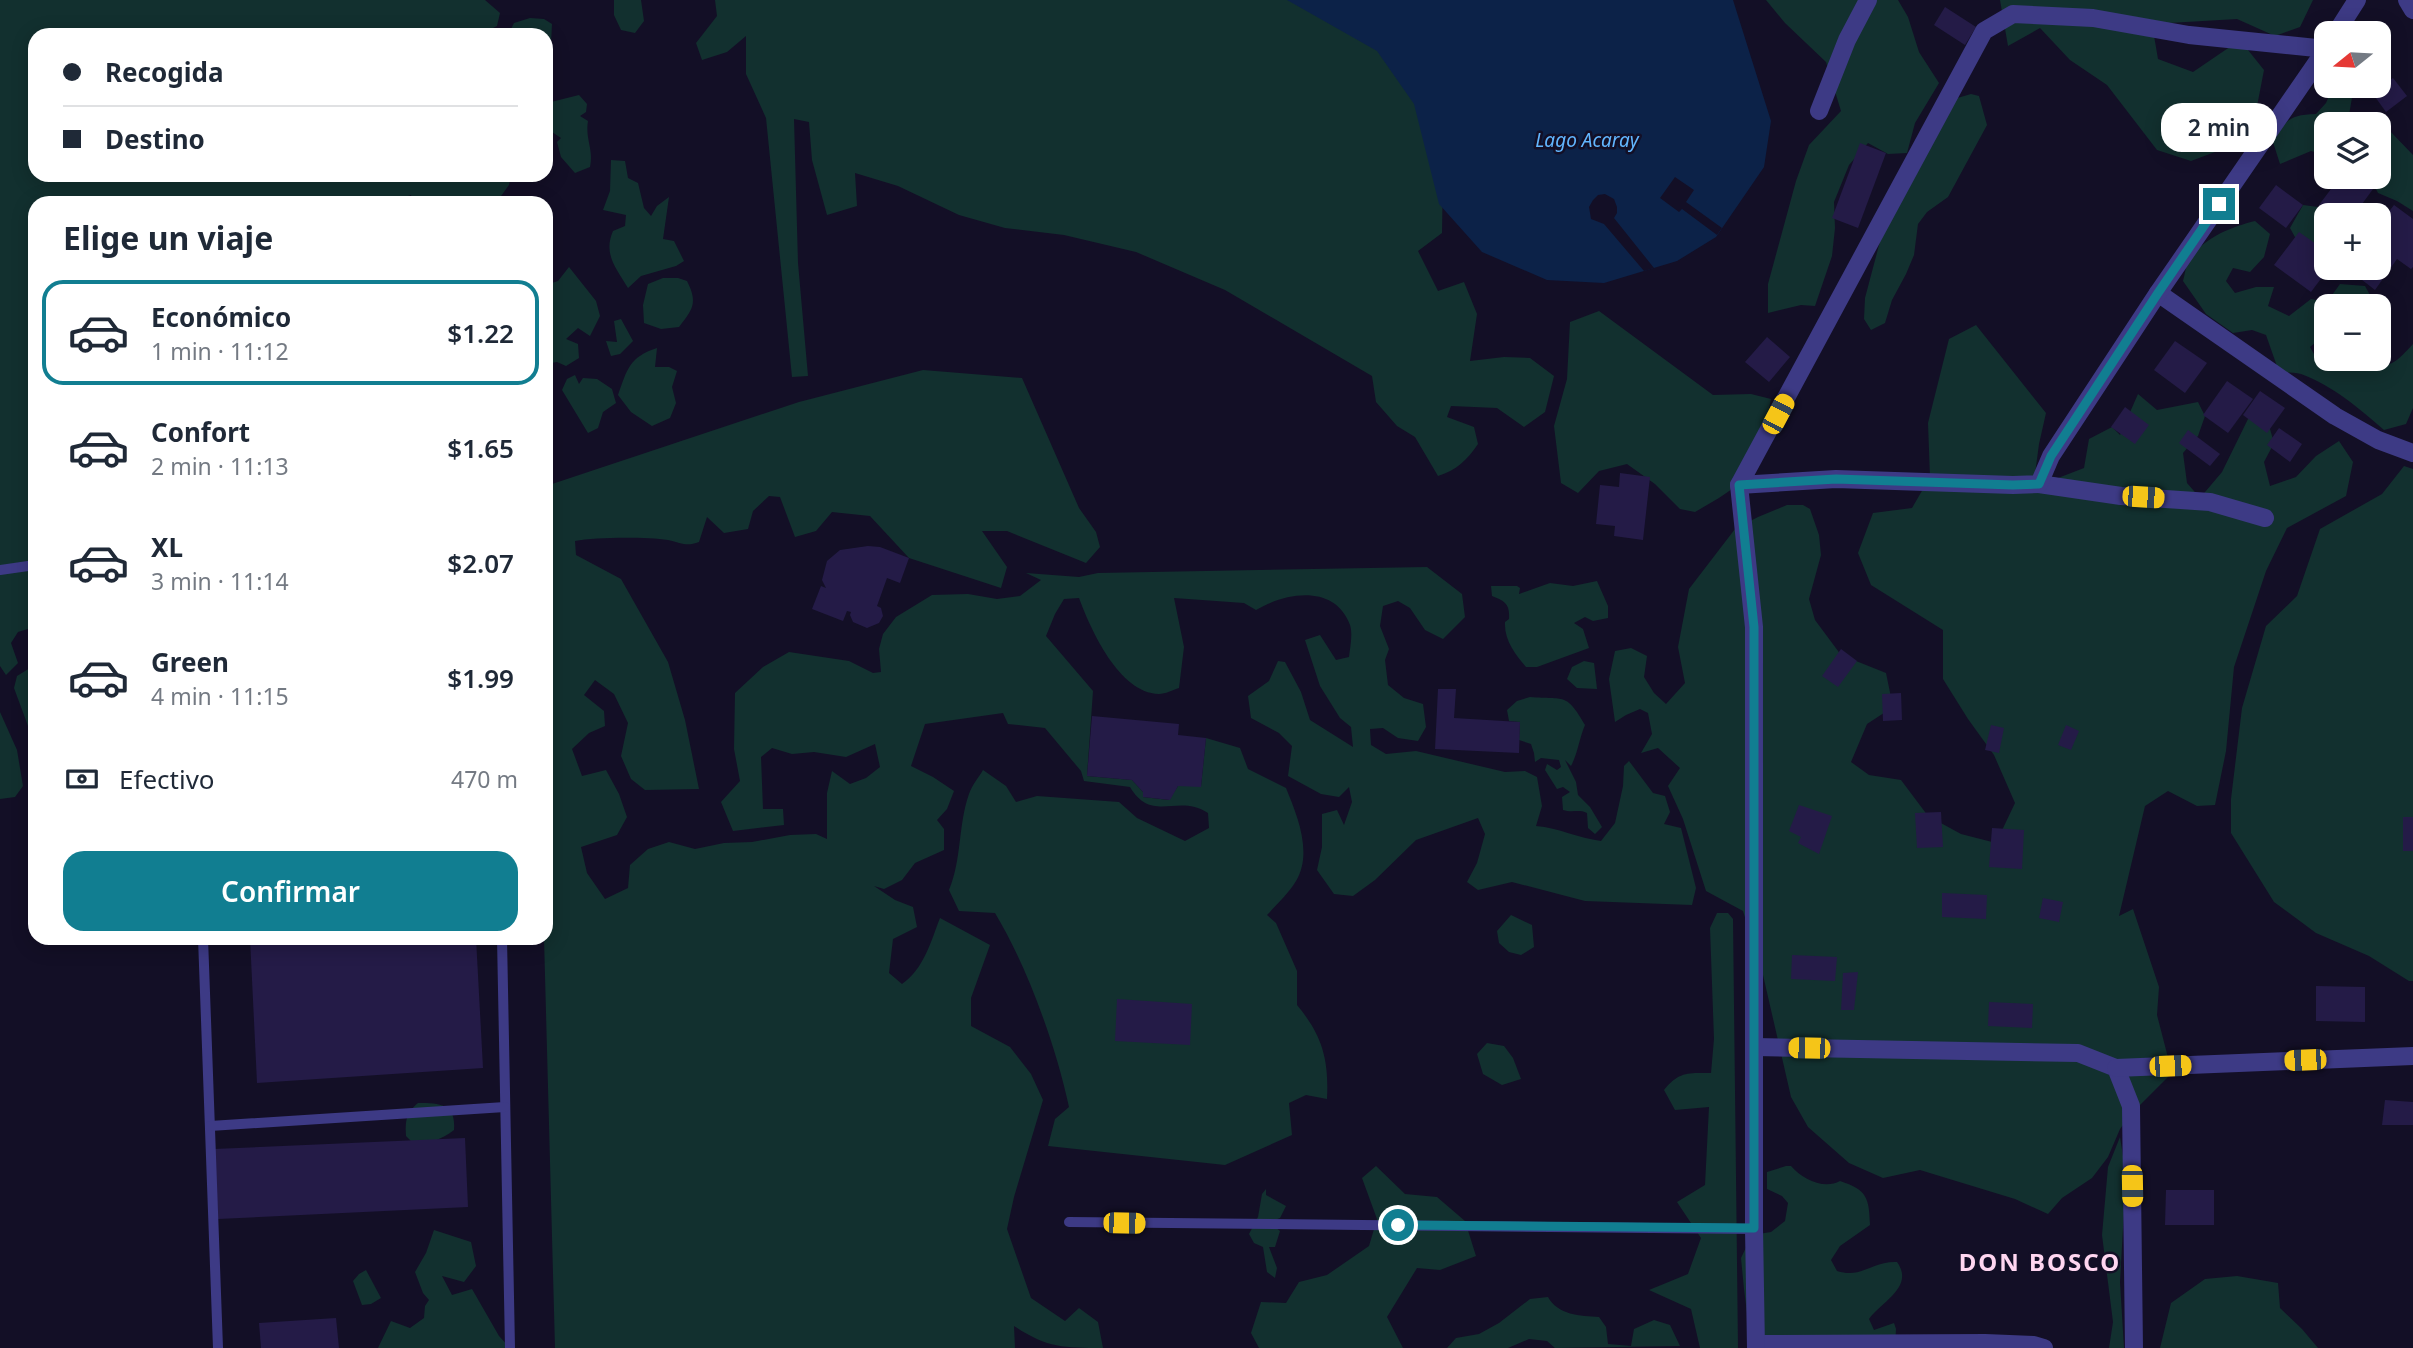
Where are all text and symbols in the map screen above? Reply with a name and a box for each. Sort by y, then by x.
north arrow [2314,21,2390,98]
map controls [2314,21,2391,371]
text: Recogida [105,54,223,90]
callout: 2 min [2161,102,2277,152]
text: 2 min [2188,111,2250,143]
button: layers [2314,112,2391,189]
text: Destino [105,121,205,157]
water label: Lago Acaray [1535,127,1640,153]
route end [2203,188,2235,220]
button: + [2314,203,2391,280]
text: Elige un viaje [63,216,273,259]
button: − [2314,294,2391,371]
text: Económico [151,299,291,335]
icon: car [67,301,130,364]
text: $1.22 [447,315,514,351]
text: 1 min · 11:12 [151,335,289,367]
car [1759,391,1798,437]
text: Confort [151,414,250,450]
icon: car [67,416,130,479]
text: $1.65 [447,430,514,466]
text: 2 min · 11:13 [151,450,289,482]
car [2122,485,2165,509]
text: XL [151,529,183,565]
icon: car [67,531,130,594]
text: $2.07 [447,545,514,581]
text: 3 min · 11:14 [151,565,289,597]
text: Green [151,644,229,680]
icon: car [67,646,130,709]
text: $1.99 [447,660,514,696]
text: 4 min · 11:15 [151,680,289,712]
icon: cash [63,760,101,798]
text: Efectivo [119,761,215,797]
text: 470 m [451,763,518,795]
button: Confirmar [63,851,518,931]
car [1788,1037,1831,1059]
car [2284,1049,2327,1071]
car [2149,1055,2192,1077]
car [2122,1165,2143,1207]
route start [1382,1209,1414,1241]
car [1103,1212,1146,1234]
district label: DON BOSCO [1959,1245,2121,1278]

